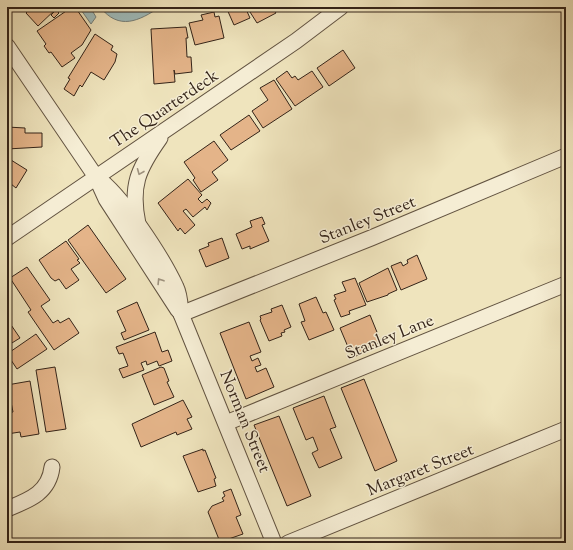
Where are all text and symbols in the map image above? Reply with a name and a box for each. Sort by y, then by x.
street label: The Quarterdeck [106,65,224,155]
one-way arrow [136,169,144,176]
street label: Stanley Street [316,191,420,251]
one-way arrow [157,278,164,285]
street label: Stanley Lane [342,309,438,367]
street label: Norman Street [213,367,276,477]
street label: Margaret Street [364,438,478,503]

